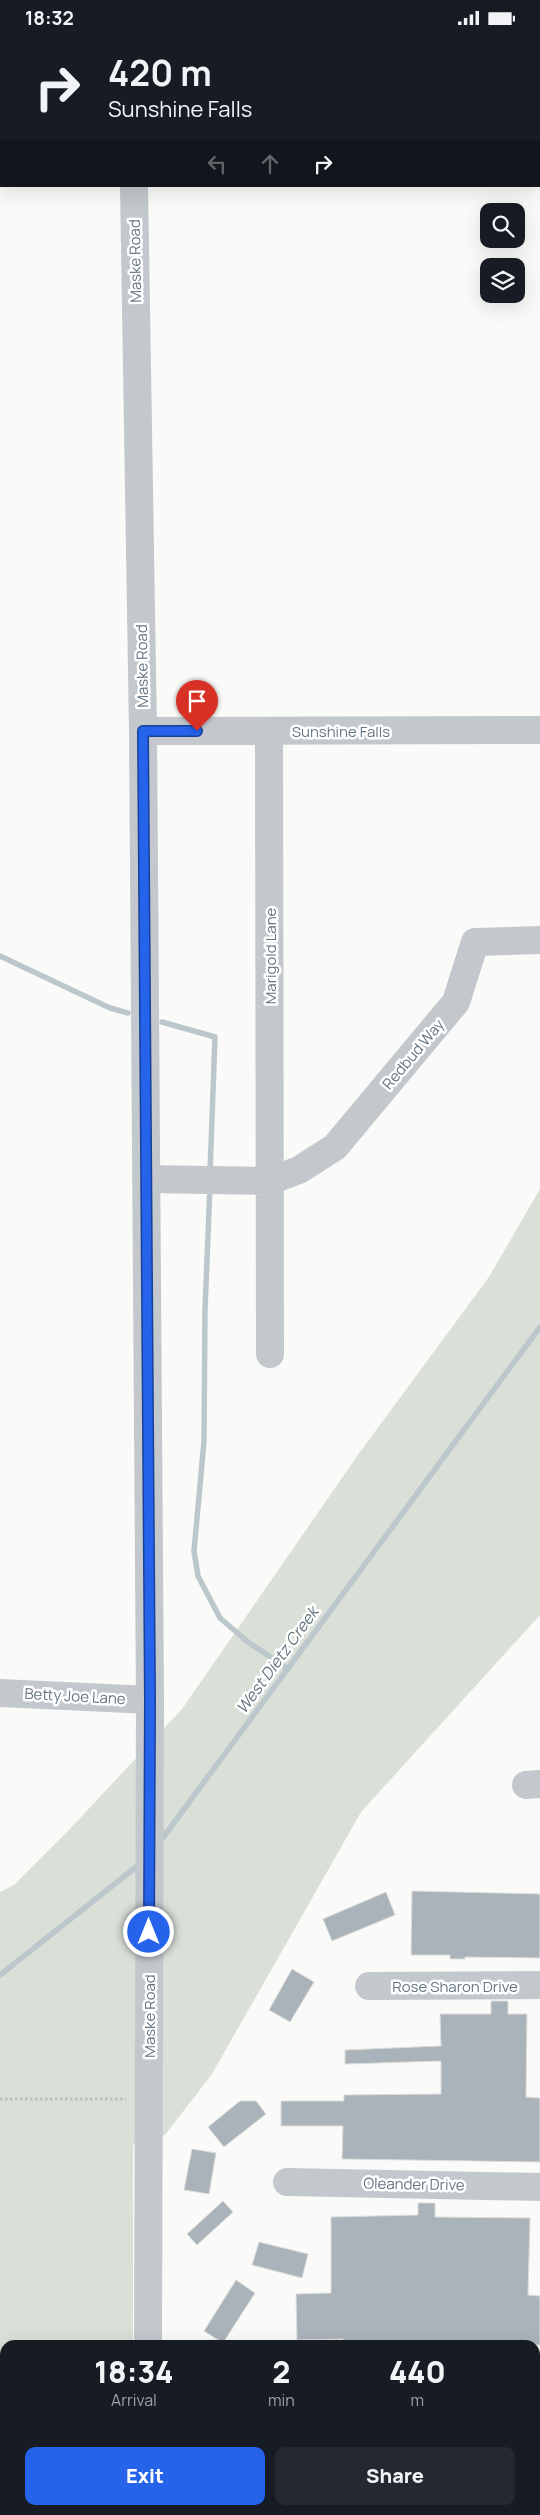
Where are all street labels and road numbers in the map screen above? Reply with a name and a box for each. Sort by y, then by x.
street label: Maske Road [124,219,146,303]
street label: Maske Road [131,624,153,708]
street label: Sunshine Falls [292,721,390,742]
street label: Marigold Lane [260,907,281,1004]
street label: Redbud Way [377,1014,449,1094]
street label: Betty Joe Lane [24,1683,126,1709]
street label: Maske Road [139,1974,160,2058]
street label: Rose Sharon Drive [392,1976,518,1997]
street label: Oleander Drive [363,2173,465,2195]

